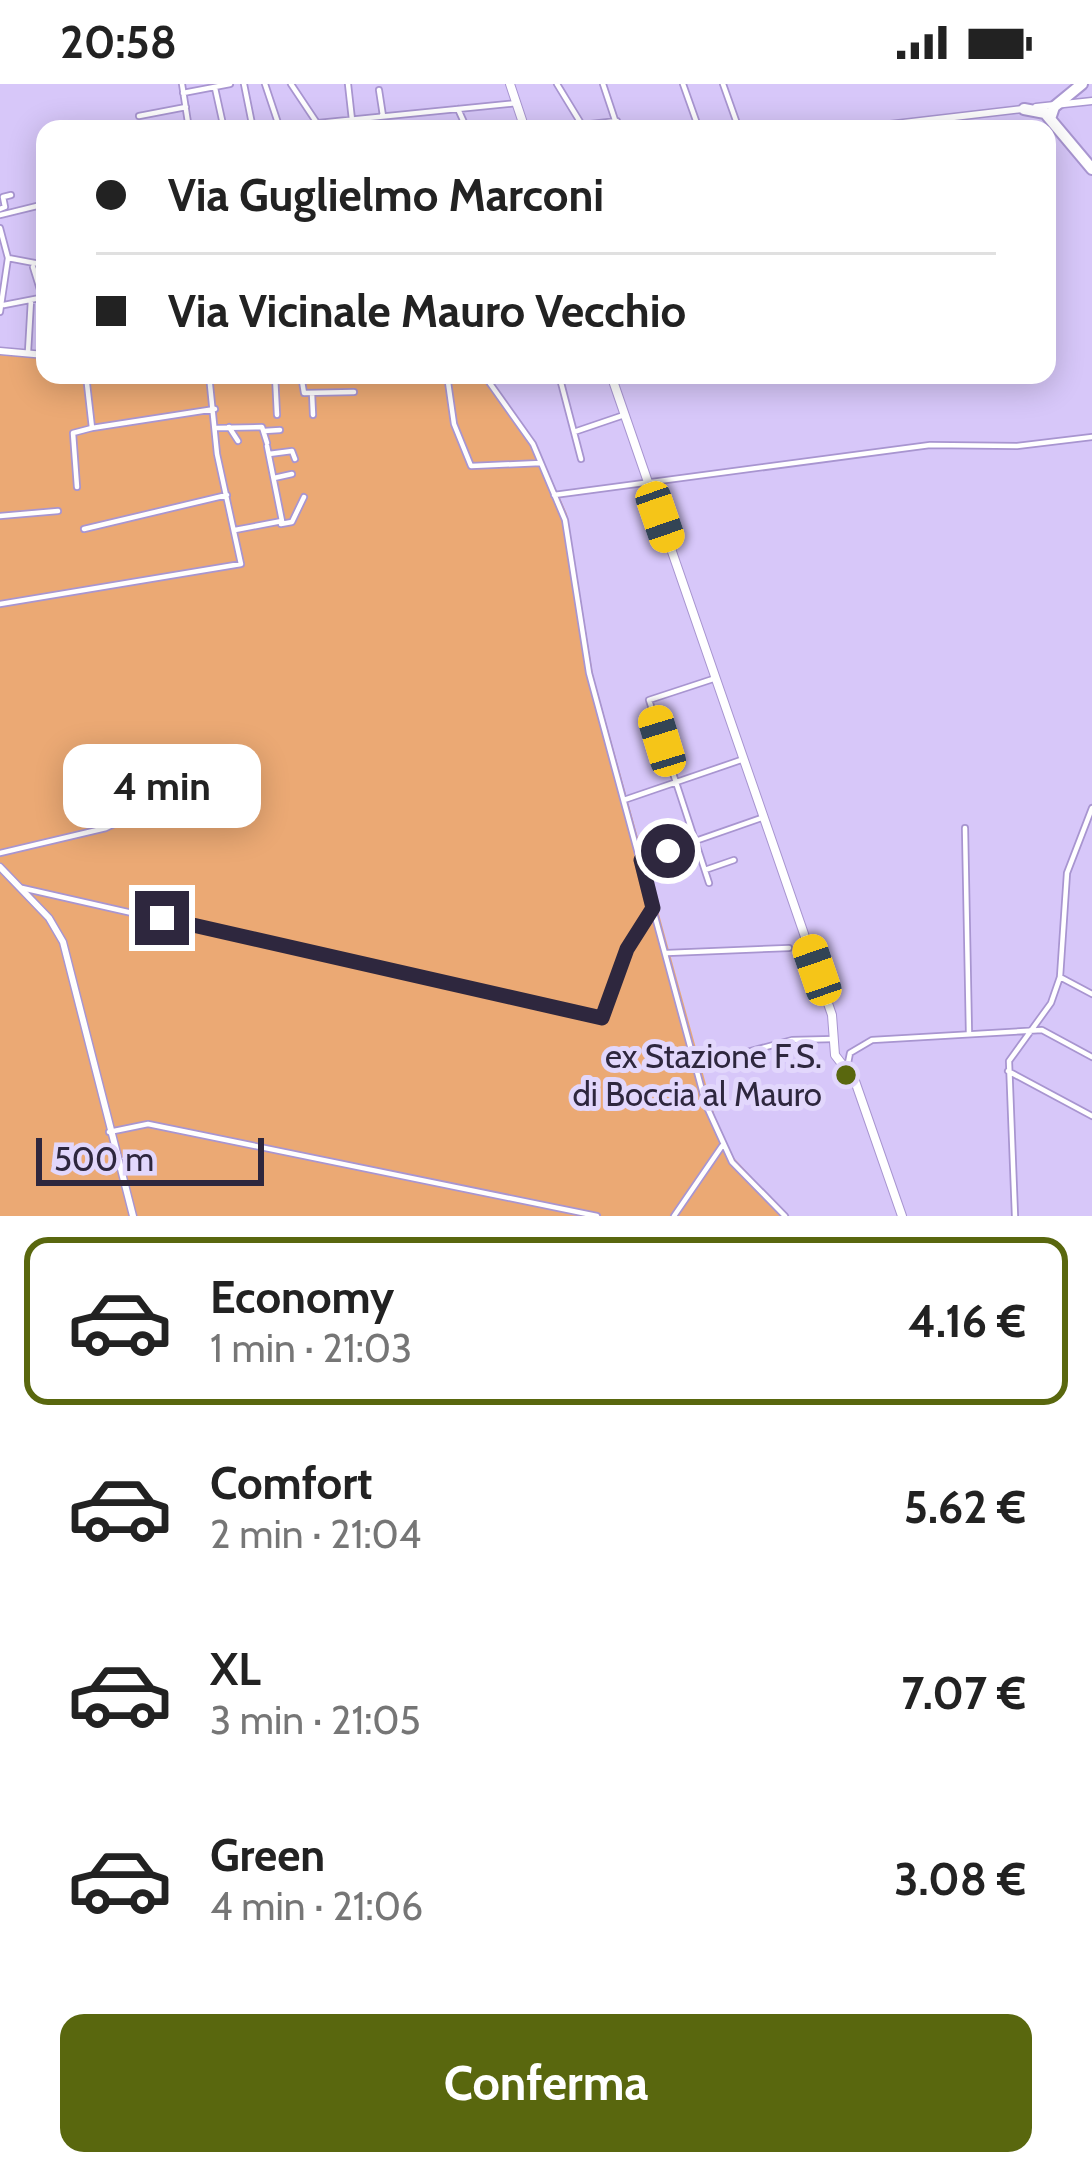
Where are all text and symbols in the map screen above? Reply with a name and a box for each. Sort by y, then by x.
text: 20:58 [60,15,177,69]
text: Via Guglielmo Marconi [168,168,604,222]
text: Via Vicinale Mauro Vecchio [168,284,686,338]
car [631,477,689,557]
car [634,701,690,781]
callout: 4 min [63,744,261,828]
text: 4 min [113,762,211,810]
route start [641,824,695,878]
route end [135,891,189,945]
car [788,930,846,1010]
place label: ex Stazione F.S. di Boccia al Mauro [572,1036,822,1114]
marker: ex Stazione F.S. di Boccia al Mauro [833,1062,859,1088]
scale bar [36,1132,264,1185]
text: 500 m [54,1139,154,1179]
icon: car [66,1267,174,1375]
text: Economy [210,1270,394,1324]
text: 4.16 € [908,1294,1026,1348]
text: 1 min · 21:03 [210,1324,412,1372]
icon: car [66,1453,174,1561]
text: Comfort [210,1456,373,1510]
text: 5.62 € [904,1480,1026,1534]
text: 2 min · 21:04 [210,1510,421,1558]
icon: car [66,1639,174,1747]
text: XL [210,1642,261,1696]
text: 7.07 € [901,1666,1026,1720]
text: 3 min · 21:05 [210,1696,421,1744]
icon: car [66,1825,174,1933]
text: Green [210,1828,325,1882]
text: 3.08 € [894,1852,1026,1906]
text: 4 min · 21:06 [210,1882,423,1930]
button: Conferma [60,2014,1032,2152]

